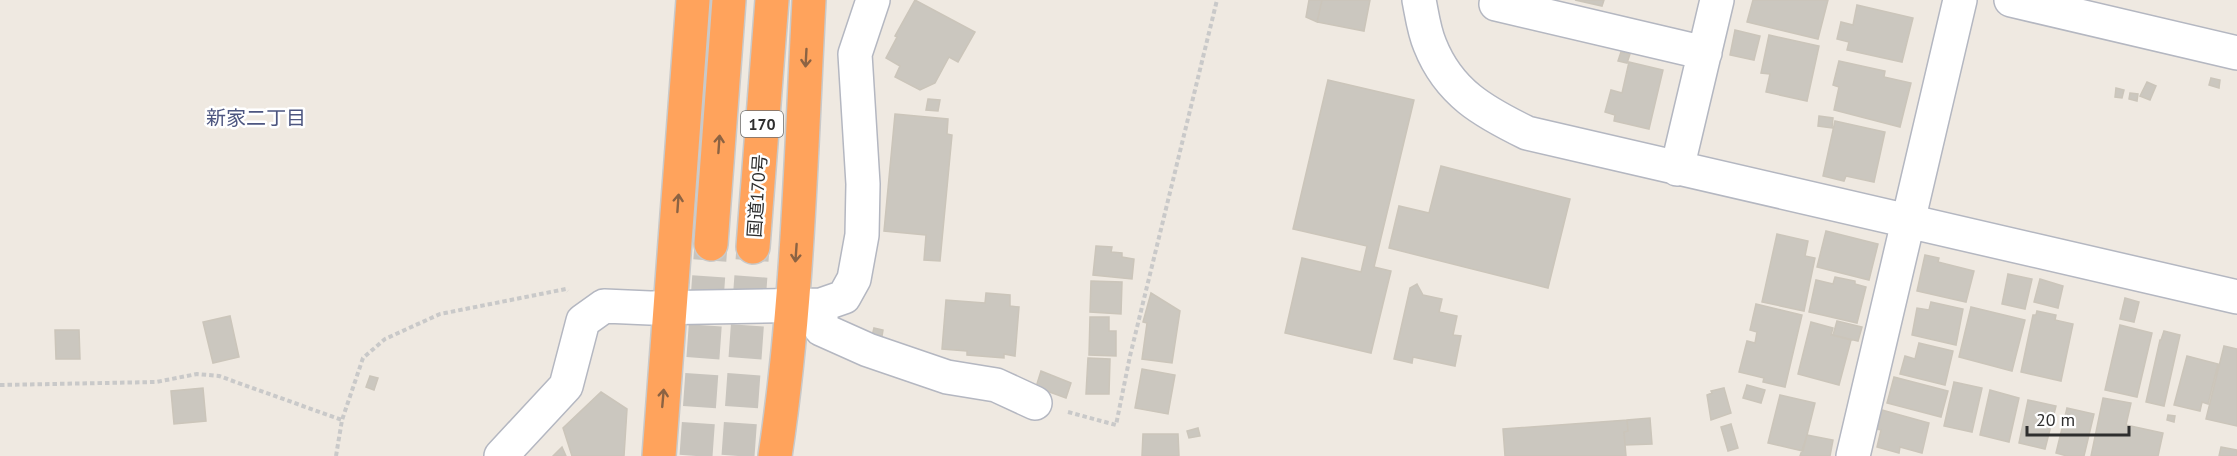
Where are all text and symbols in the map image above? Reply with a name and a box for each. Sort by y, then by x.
one-way arrow [800,48,811,68]
district label: 新家二丁目 [206,105,306,131]
road number: 170 [741,111,783,137]
one-way arrow [713,135,724,155]
street label: 国道170号 [743,154,771,238]
one-way arrow [673,194,684,214]
one-way arrow [790,243,801,263]
one-way arrow [658,388,669,408]
scale bar [2027,399,2129,437]
text: 20 m [2036,408,2075,431]

